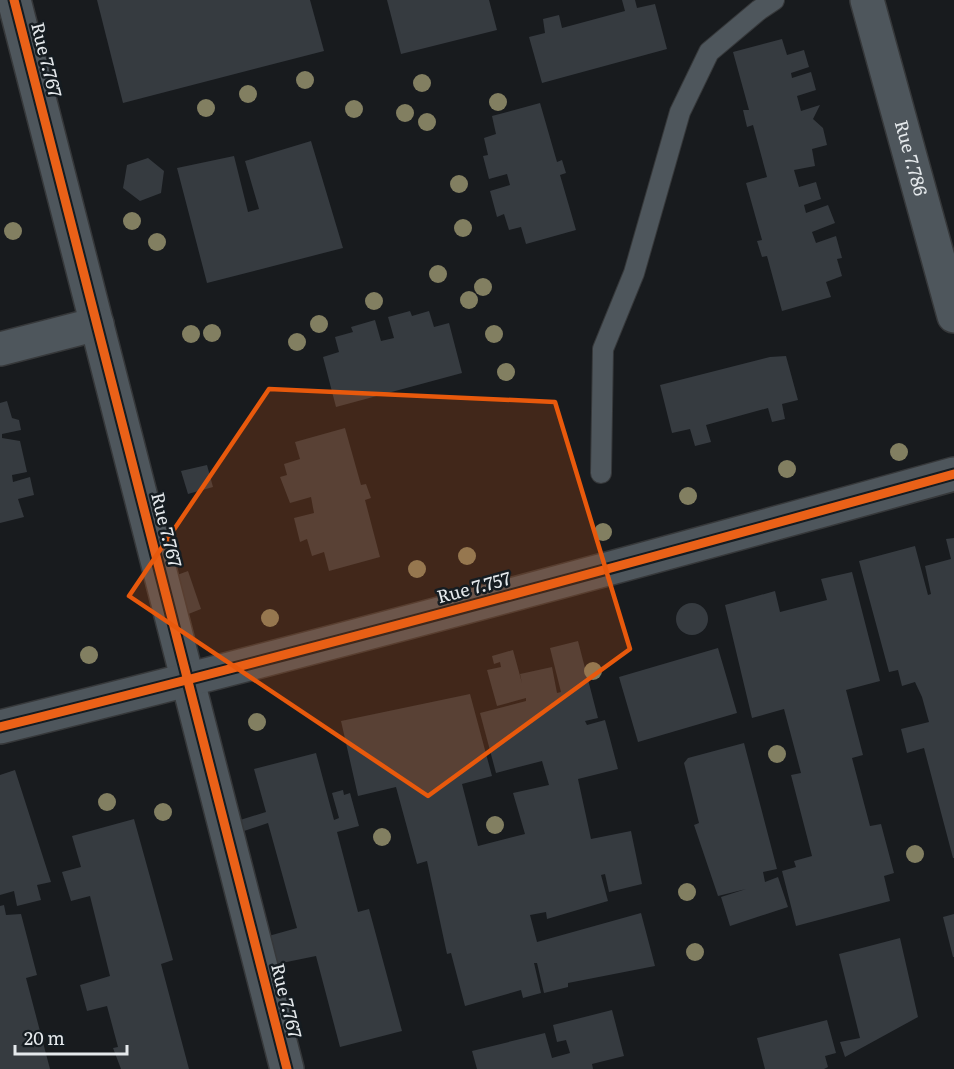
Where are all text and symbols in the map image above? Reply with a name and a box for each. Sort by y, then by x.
street label: Rue 7.767 [25,19,70,100]
street label: Rue 7.786 [889,117,935,199]
street label: Rue 7.767 [145,489,190,570]
street label: Rue 7.757 [434,564,514,609]
street label: Rue 7.767 [265,960,310,1041]
scale bar [15,1018,128,1056]
text: 20 m [24,1024,65,1051]

